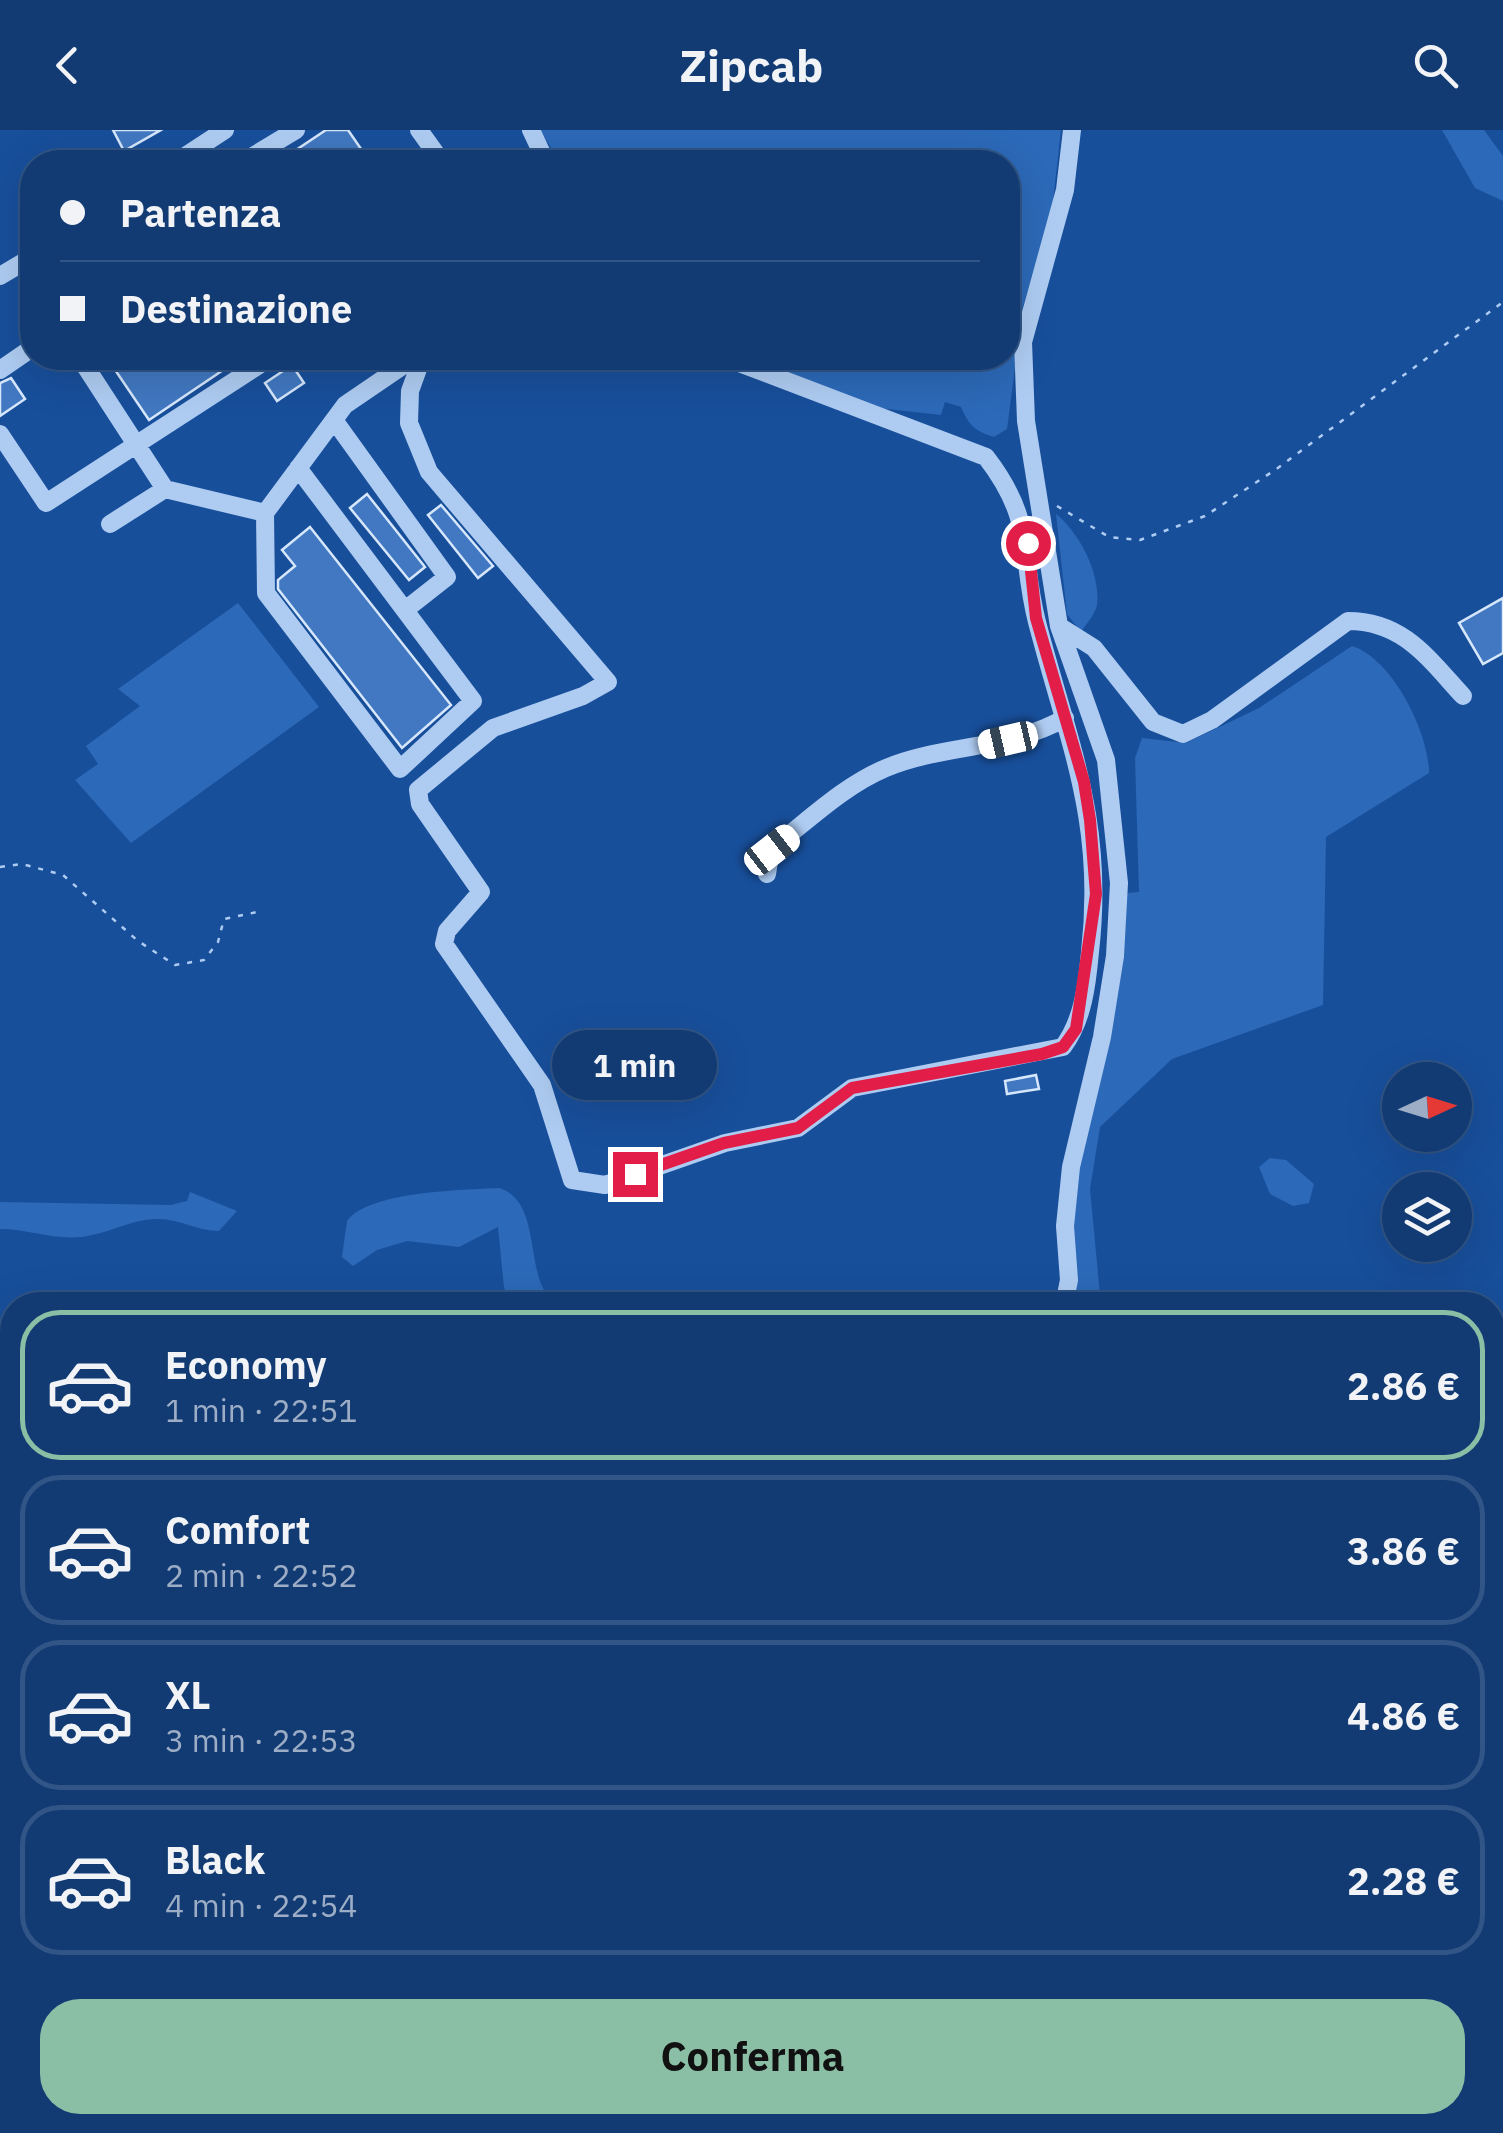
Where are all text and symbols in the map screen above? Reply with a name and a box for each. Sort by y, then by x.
text: Zipcab [680,36,823,94]
icon: back [40,38,95,93]
icon: search [1408,38,1463,93]
text: Partenza [120,188,281,237]
text: Destinazione [120,284,352,333]
route start [1006,521,1051,566]
car [975,719,1041,761]
car [739,820,805,880]
callout: 1 min [552,1029,718,1099]
text: 1 min [593,1044,676,1086]
north arrow [1382,1062,1472,1152]
map controls [1382,1062,1472,1262]
route end [613,1152,658,1197]
button: layers [1382,1172,1472,1262]
icon: car [45,1340,135,1430]
text: Economy [165,1340,327,1389]
text: 2.86 € [1347,1361,1460,1410]
text: 1 min · 22:51 [165,1389,358,1431]
icon: car [45,1505,135,1595]
text: Comfort [165,1505,310,1554]
text: 3.86 € [1347,1526,1460,1575]
text: 2 min · 22:52 [165,1554,358,1596]
icon: car [45,1670,135,1760]
text: XL [165,1670,211,1719]
text: 4.86 € [1347,1691,1460,1740]
text: 3 min · 22:53 [165,1719,358,1761]
icon: car [45,1835,135,1925]
text: Black [165,1835,265,1884]
text: 2.28 € [1347,1856,1460,1905]
text: 4 min · 22:54 [165,1884,358,1926]
button: Conferma [40,1999,1465,2114]

